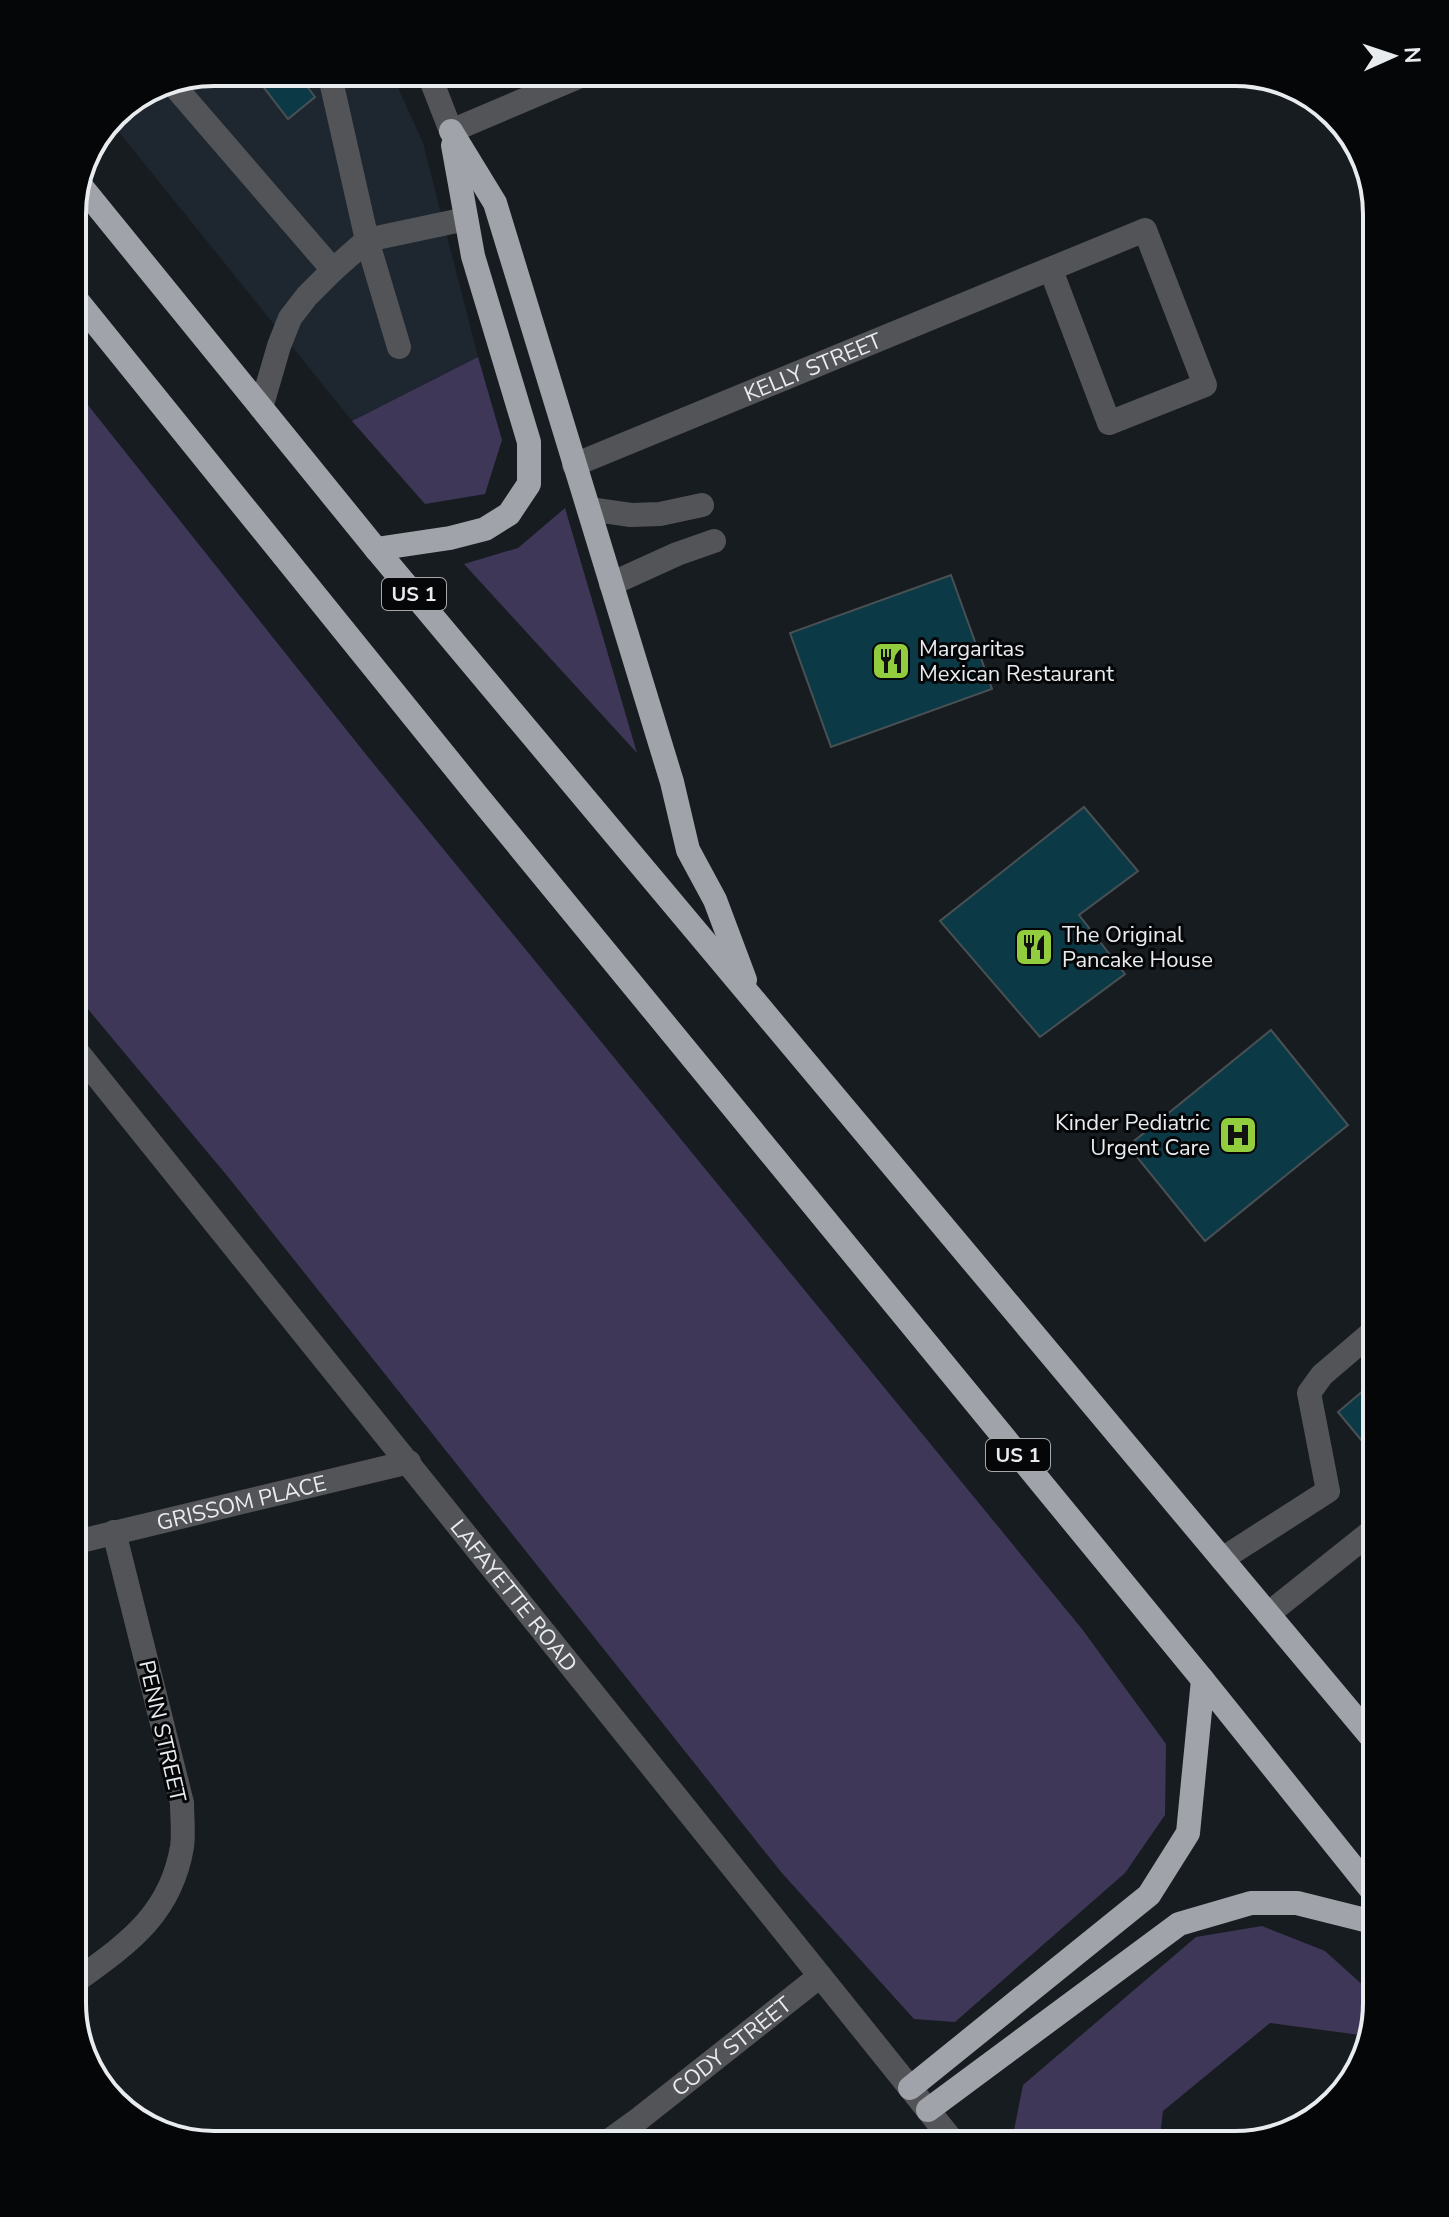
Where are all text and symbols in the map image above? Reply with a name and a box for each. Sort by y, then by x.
north arrow [1353,16,1433,96]
text: N [1397,46,1427,64]
street label: KELLY STREET [740,326,887,409]
road number: US 1 [382,578,446,610]
place label: Margaritas Mexican Restaurant [919,634,1114,689]
restaurant icon: Margaritas Mexican Restaurant [870,640,912,682]
place label: The Original Pancake House [1062,920,1213,975]
restaurant icon: The Original Pancake House [1013,926,1055,968]
place label: Kinder Pediatric Urgent Care [1055,1108,1210,1163]
hospital icon: Kinder Pediatric Urgent Care [1217,1114,1259,1156]
road number: US 1 [986,1439,1050,1471]
street label: GRISSOM PLACE [154,1468,329,1538]
street label: LAFAYETTE ROAD [443,1513,584,1679]
street label: PENN STREET [131,1657,193,1806]
street label: CODY STREET [666,1990,799,2104]

